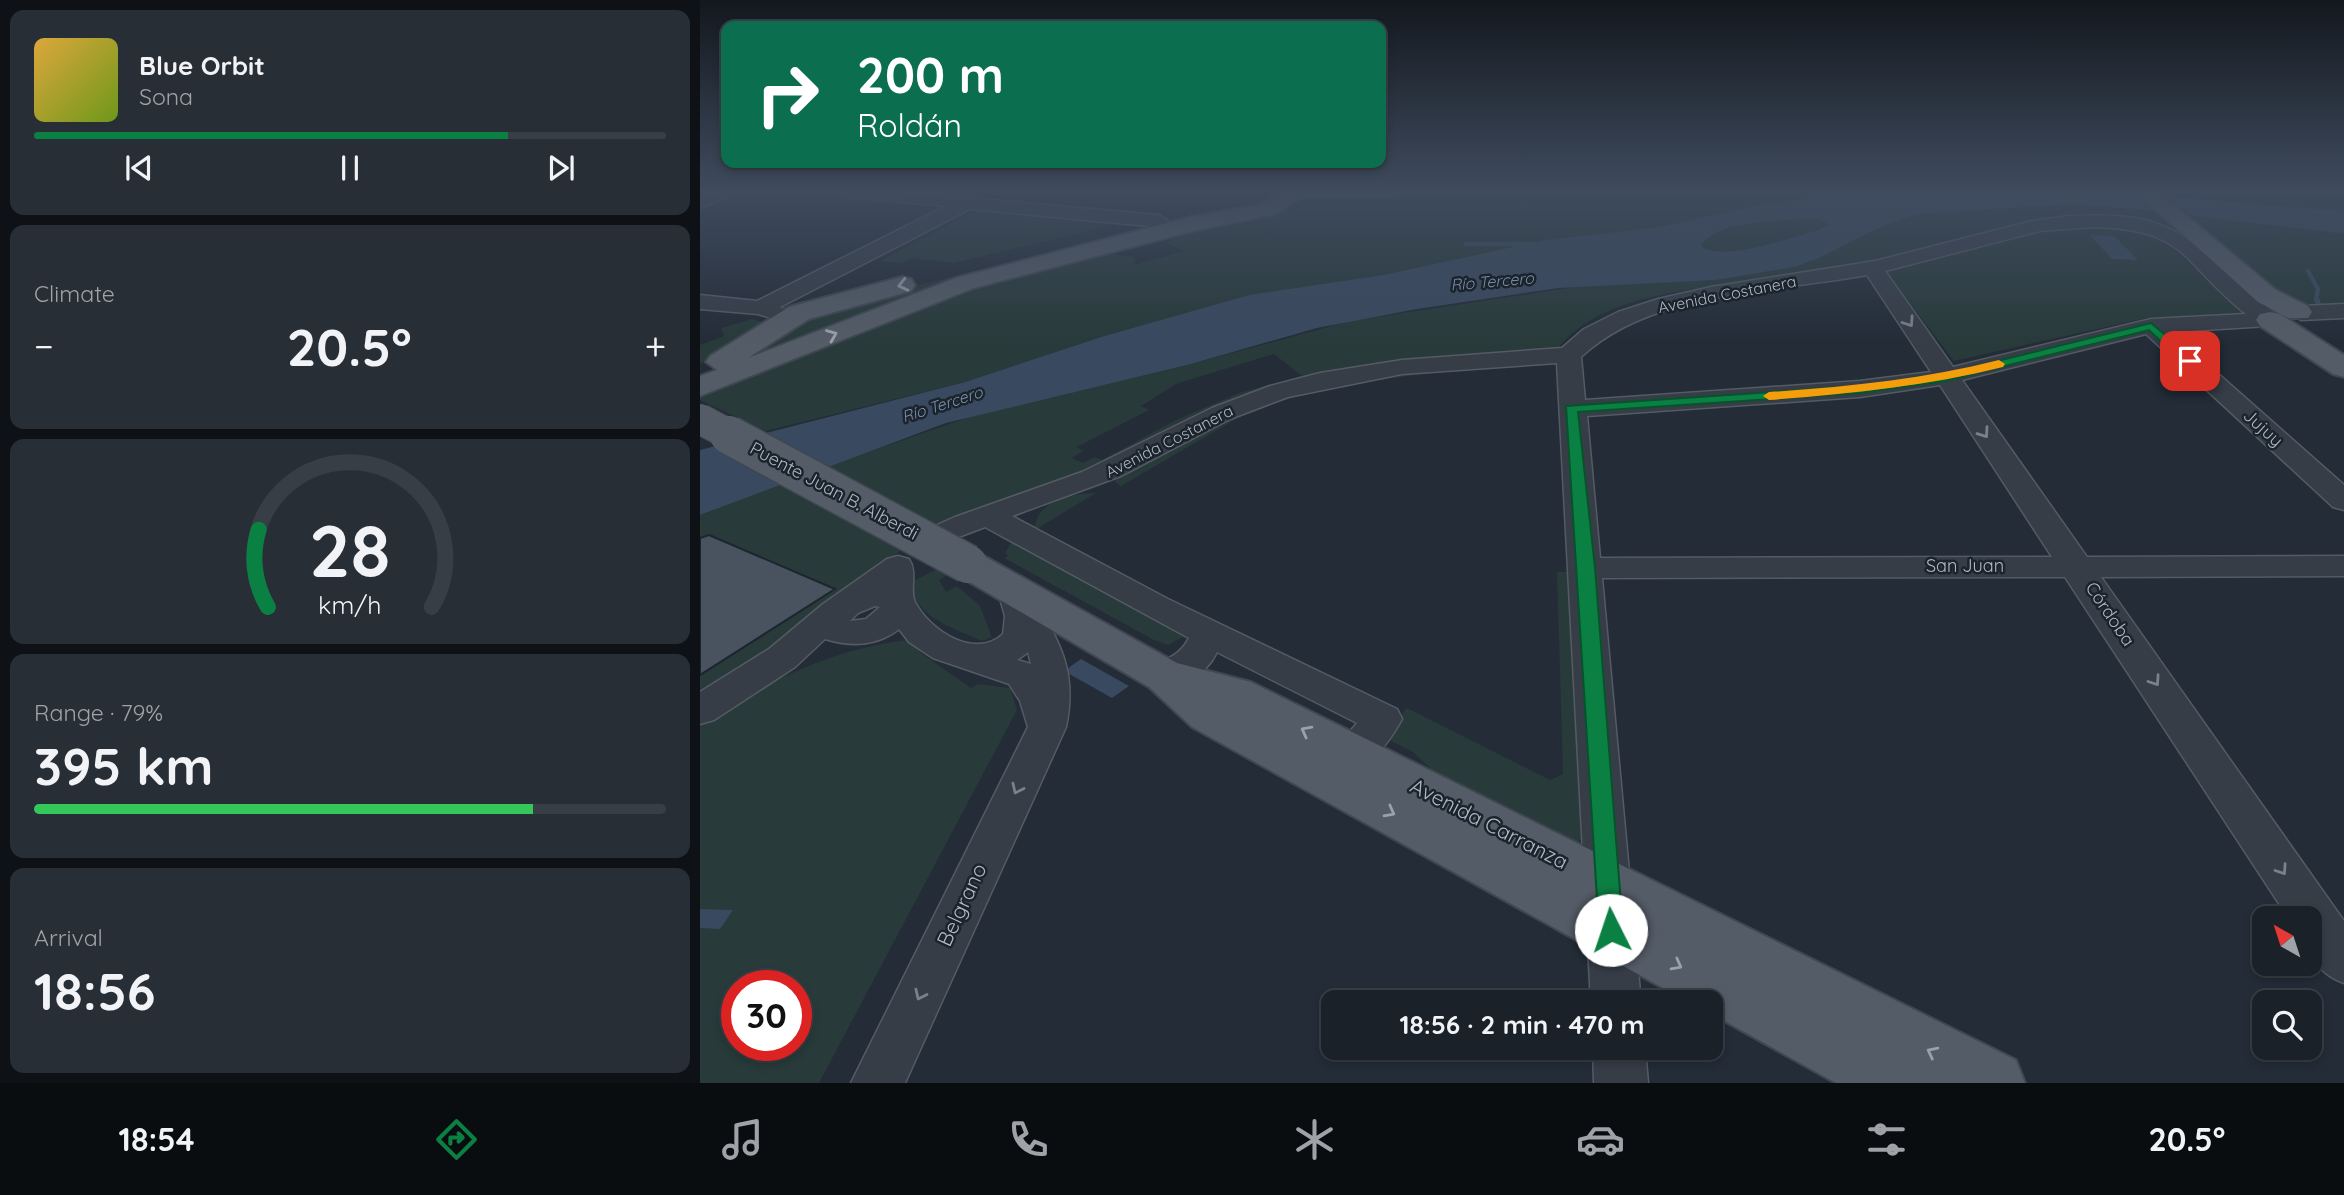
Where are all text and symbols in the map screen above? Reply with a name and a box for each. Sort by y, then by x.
text: 200 m [857,44,1004,105]
text: Blue Orbit [139,49,265,82]
icon: right [742,49,833,140]
text: Sona [139,82,193,111]
text: Roldán [857,105,962,145]
icon: previous [120,149,158,187]
icon: pause [331,149,369,187]
icon: next [542,149,580,187]
water label: Río Tercero [1449,267,1536,295]
street label: Avenida Costanera [1656,271,1798,317]
one-way arrow [897,277,909,291]
text: Climate [34,279,115,308]
text: 20.5° [287,314,412,379]
one-way arrow [1901,315,1914,328]
text: − [34,322,54,370]
text: + [645,322,666,370]
one-way arrow [825,330,837,344]
pin [2160,331,2220,391]
icon: arrive [2171,342,2209,380]
water label: Río Tercero [899,381,986,426]
street label: Avenida Costanera [1102,400,1236,482]
street label: Jujuy [2239,404,2288,452]
one-way arrow [1976,425,1988,438]
street label: Puente Juan B. Alberdi [746,436,922,545]
text: 28 [309,505,391,596]
street label: San Juan [1926,554,2004,577]
street label: Córdoba [2081,577,2140,650]
text: km/h [318,589,382,620]
one-way arrow [2147,673,2159,686]
text: Range · 79% [34,698,163,727]
one-way arrow [1301,726,1314,740]
text: 395 km [34,733,214,798]
street label: Avenida Carranza [1406,772,1573,874]
one-way arrow [1012,782,1026,794]
one-way arrow [1383,804,1395,817]
street label: Belgrano [931,859,992,950]
one-way arrow [2274,862,2286,875]
position arrow [1574,893,1648,967]
north arrow [2252,906,2322,976]
map controls [2252,906,2322,1060]
text: Arrival [34,923,103,952]
one-way arrow [1670,957,1682,970]
text: 18:56 [34,958,156,1023]
speed limit sign: 30 [721,970,812,1061]
one-way arrow [914,988,928,1000]
button: search [2252,990,2322,1060]
text: 18:56 · 2 min · 470 m [1399,1008,1645,1041]
one-way arrow [1927,1046,1940,1060]
icon: directions [432,1115,481,1164]
icon: music [718,1115,767,1164]
icon: phone [1004,1115,1053,1164]
icon: climate [1290,1115,1339,1164]
icon: car [1576,1115,1625,1164]
icon: filters [1862,1115,1911,1164]
text: 18:54 [119,1119,195,1159]
text: 20.5° [2149,1119,2225,1159]

